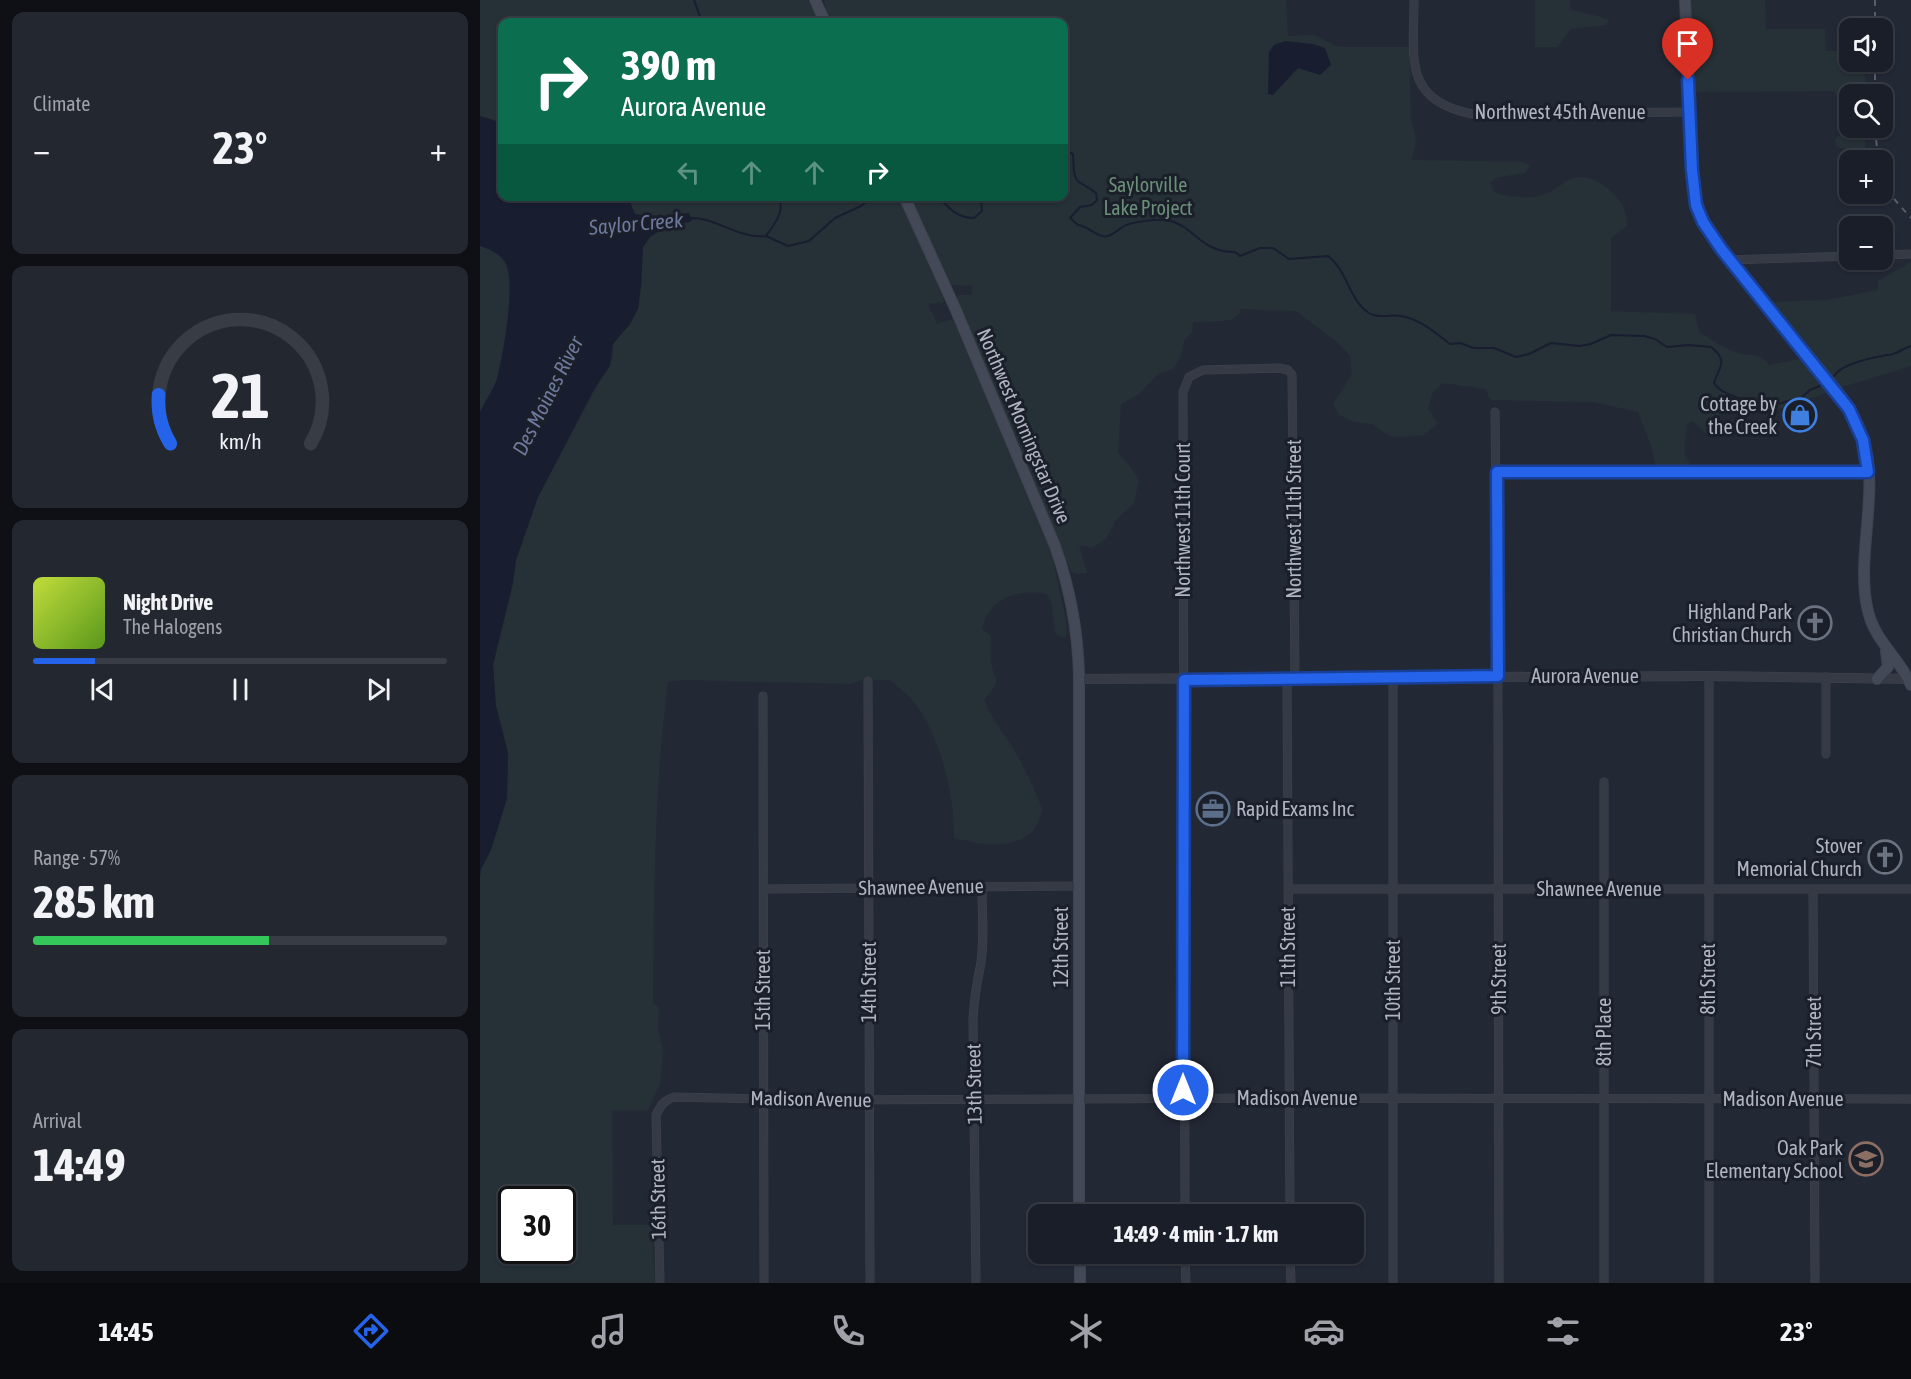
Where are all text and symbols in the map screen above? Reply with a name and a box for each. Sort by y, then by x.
pin [1662,18,1713,80]
map controls [1839,18,1893,270]
button: sound [1839,18,1893,72]
icon: arrive [1671,27,1704,60]
text: 390 m [621,41,716,89]
icon: right [522,42,600,120]
button: search [1839,84,1893,138]
text: Aurora Avenue [621,91,766,122]
text: Climate [33,92,90,115]
street label: Northwest 45th Avenue [1474,100,1646,123]
text: 23° [213,122,267,174]
text: − [33,130,50,168]
text: + [430,130,447,168]
button: + [1839,150,1893,204]
icon: left [672,156,705,189]
icon: ahead [735,156,768,189]
icon: ahead [798,156,831,189]
icon: right [861,156,894,189]
park label: Saylorville Lake Project [1103,173,1193,219]
water label: Saylor Creek [587,207,685,239]
button: − [1839,216,1893,270]
street label: Northwest Morningstar Drive [973,325,1076,527]
water label: Des Moines River [507,332,588,459]
text: 21 [211,360,269,431]
place label: Cottage by the Creek [1700,392,1777,438]
shop icon: Cottage by the Creek [1782,397,1818,433]
text: km/h [219,430,261,455]
street label: Northwest 11th Street [1282,439,1305,599]
street label: Northwest 11th Court [1171,442,1194,598]
text: Night Drive [123,589,213,615]
place label: Highland Park Christian Church [1672,600,1792,646]
church icon: Highland Park Christian Church [1797,605,1833,641]
text: The Halogens [123,615,222,638]
street label: Aurora Avenue [1531,664,1639,687]
icon: previous [86,673,119,706]
icon: pause [224,673,257,706]
icon: next [362,673,395,706]
office icon: Rapid Exams Inc [1195,791,1231,827]
place label: Rapid Exams Inc [1236,797,1354,820]
place label: Stover Memorial Church [1737,834,1863,880]
church icon: Stover Memorial Church [1867,839,1903,875]
text: Range · 57% [33,846,120,869]
street label: Shawnee Avenue [858,874,984,899]
text: 285 km [33,876,155,928]
street label: Shawnee Avenue [1536,877,1662,900]
street label: 12th Street [1049,906,1072,987]
street label: 11th Street [1276,906,1299,987]
street label: 10th Street [1381,939,1404,1020]
street label: 14th Street [857,941,880,1022]
street label: 9th Street [1487,943,1510,1015]
street label: 8th Street [1696,943,1719,1015]
street label: 15th Street [751,949,774,1030]
street label: 7th Street [1802,996,1825,1068]
street label: 8th Place [1592,998,1615,1066]
street label: 13th Street [961,1043,986,1125]
position arrow [1151,1058,1215,1122]
street label: Madison Avenue [750,1086,872,1111]
street label: Madison Avenue [1236,1086,1358,1109]
street label: Madison Avenue [1722,1087,1844,1110]
text: Arrival [33,1109,82,1132]
place label: Oak Park Elementary School [1706,1136,1844,1182]
text: 14:49 [33,1139,126,1191]
school or university icon: Oak Park Elementary School [1848,1141,1884,1177]
street label: 16th Street [645,1158,670,1240]
speed limit sign: 30 [498,1186,576,1264]
text: 14:49 · 4 min · 1.7 km [1114,1221,1278,1247]
icon: directions [350,1310,392,1352]
icon: music [588,1310,630,1352]
icon: phone [827,1310,869,1352]
icon: climate [1065,1310,1107,1352]
icon: car [1303,1310,1345,1352]
icon: filters [1542,1310,1584,1352]
text: 14:45 [98,1316,154,1347]
text: 23° [1780,1316,1813,1347]

